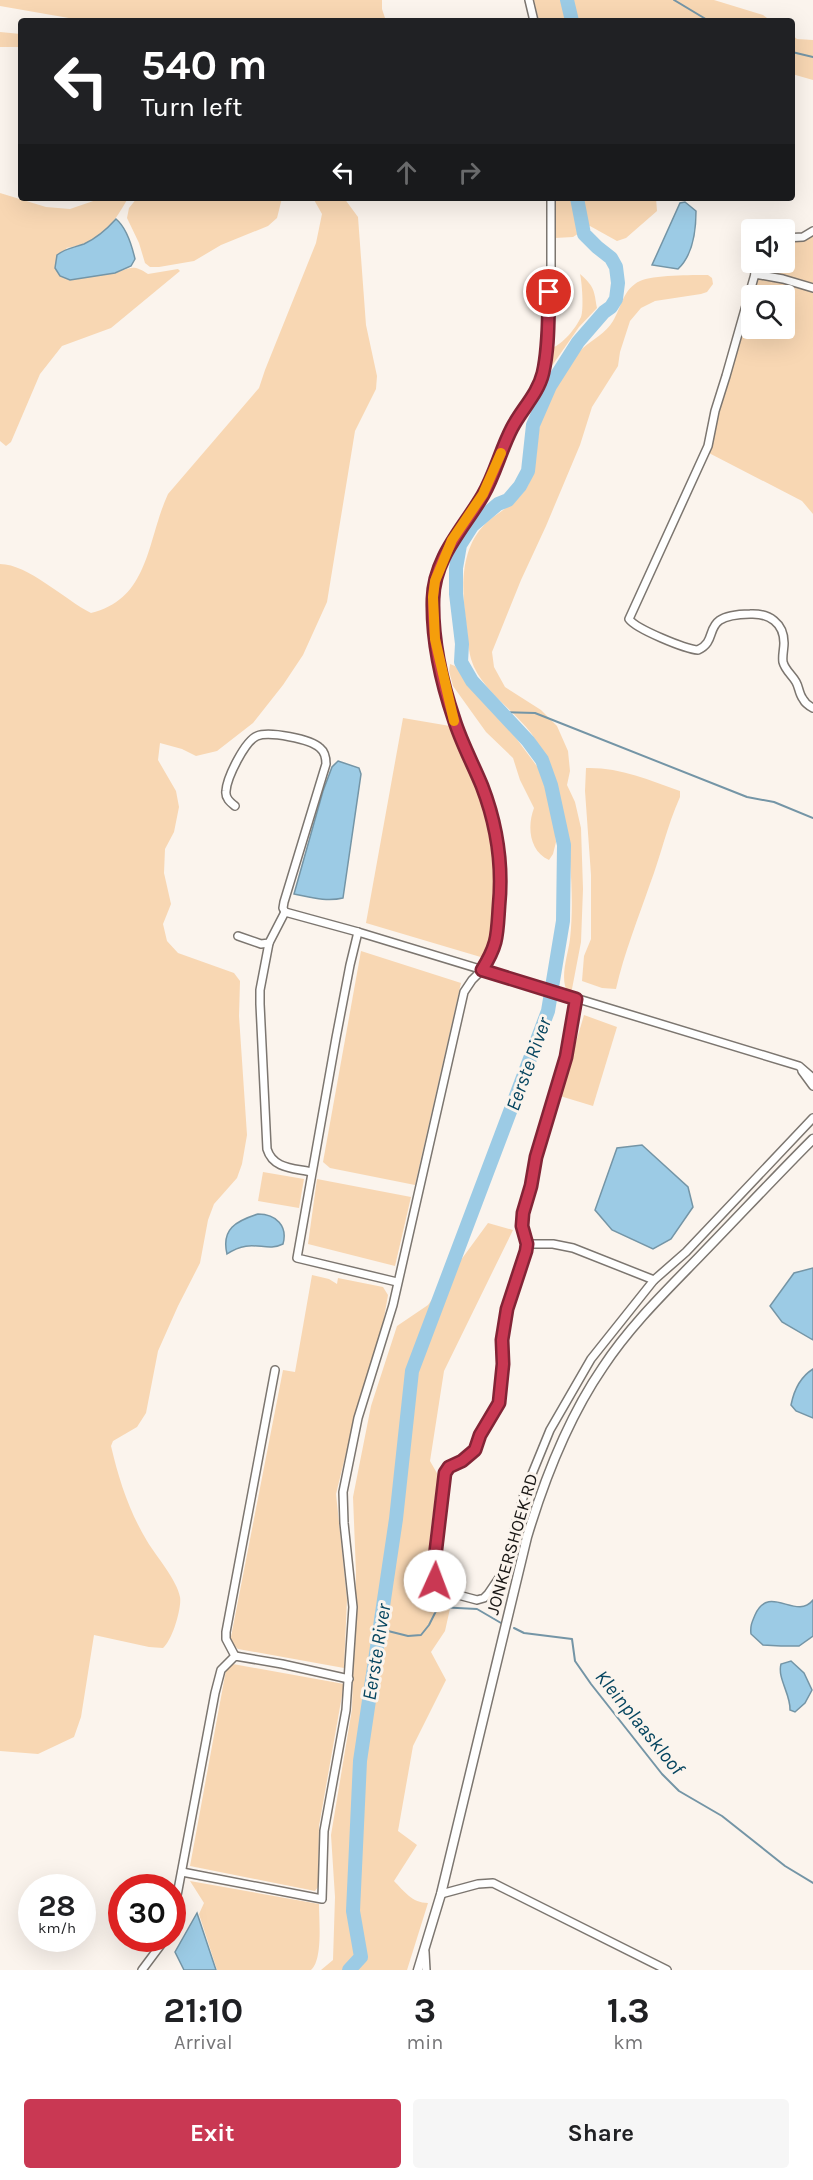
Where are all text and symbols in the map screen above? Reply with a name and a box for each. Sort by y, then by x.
text: 540 m [141,40,267,90]
icon: left [42,42,120,120]
text: Turn left [141,91,242,123]
icon: left [327,156,360,189]
icon: ahead [390,156,423,189]
icon: right [453,156,486,189]
map controls [741,219,795,339]
button: sound [741,219,795,273]
pin [523,266,574,317]
icon: arrive [532,275,565,308]
button: search [741,285,795,339]
water label: Eerste River [501,1013,556,1114]
street label: JONKERSHOEK RD [481,1471,543,1617]
position arrow [403,1549,467,1613]
water label: Eerste River [358,1601,396,1702]
water label: Kleinplaaskloof [590,1665,690,1781]
speed limit sign: 30 [108,1874,186,1952]
text: 28 [38,1888,76,1924]
text: km/h [38,1919,76,1937]
text: 21:10 [163,1989,243,2031]
text: 3 [414,1989,436,2031]
text: 1.3 [607,1989,650,2031]
text: Arrival [174,2031,233,2054]
text: min [407,2031,443,2054]
text: km [613,2031,643,2054]
button: Exit [24,2099,401,2168]
button: Share [413,2099,789,2168]

